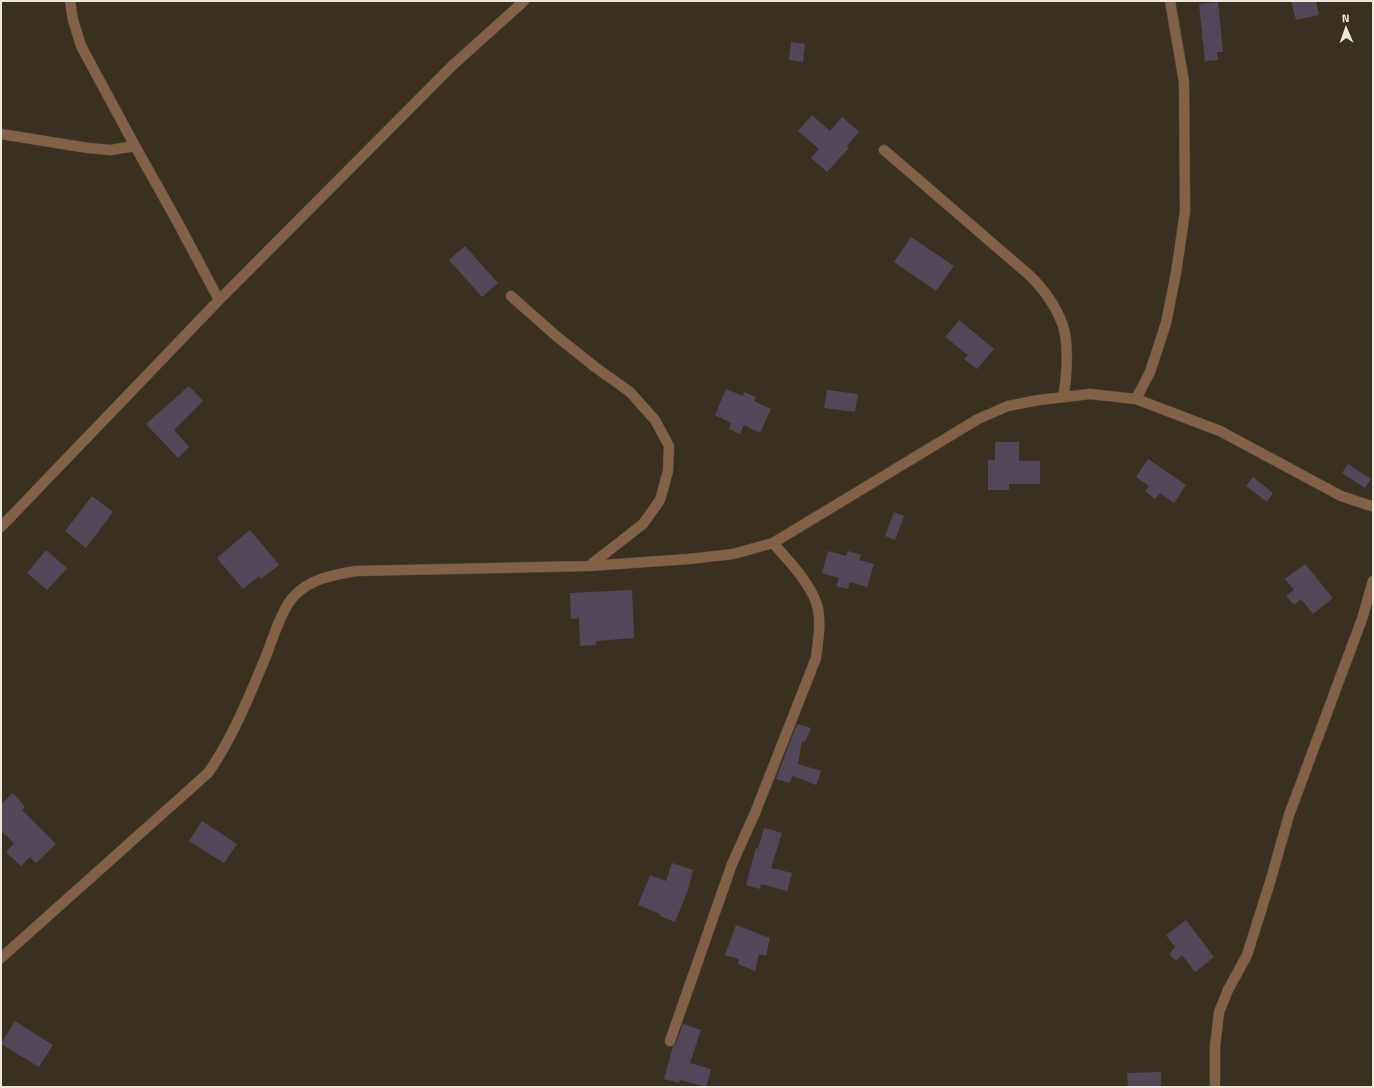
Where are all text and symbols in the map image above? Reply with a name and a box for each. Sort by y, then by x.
north arrow [1326,8,1366,48]
text: N [1342,10,1350,26]

